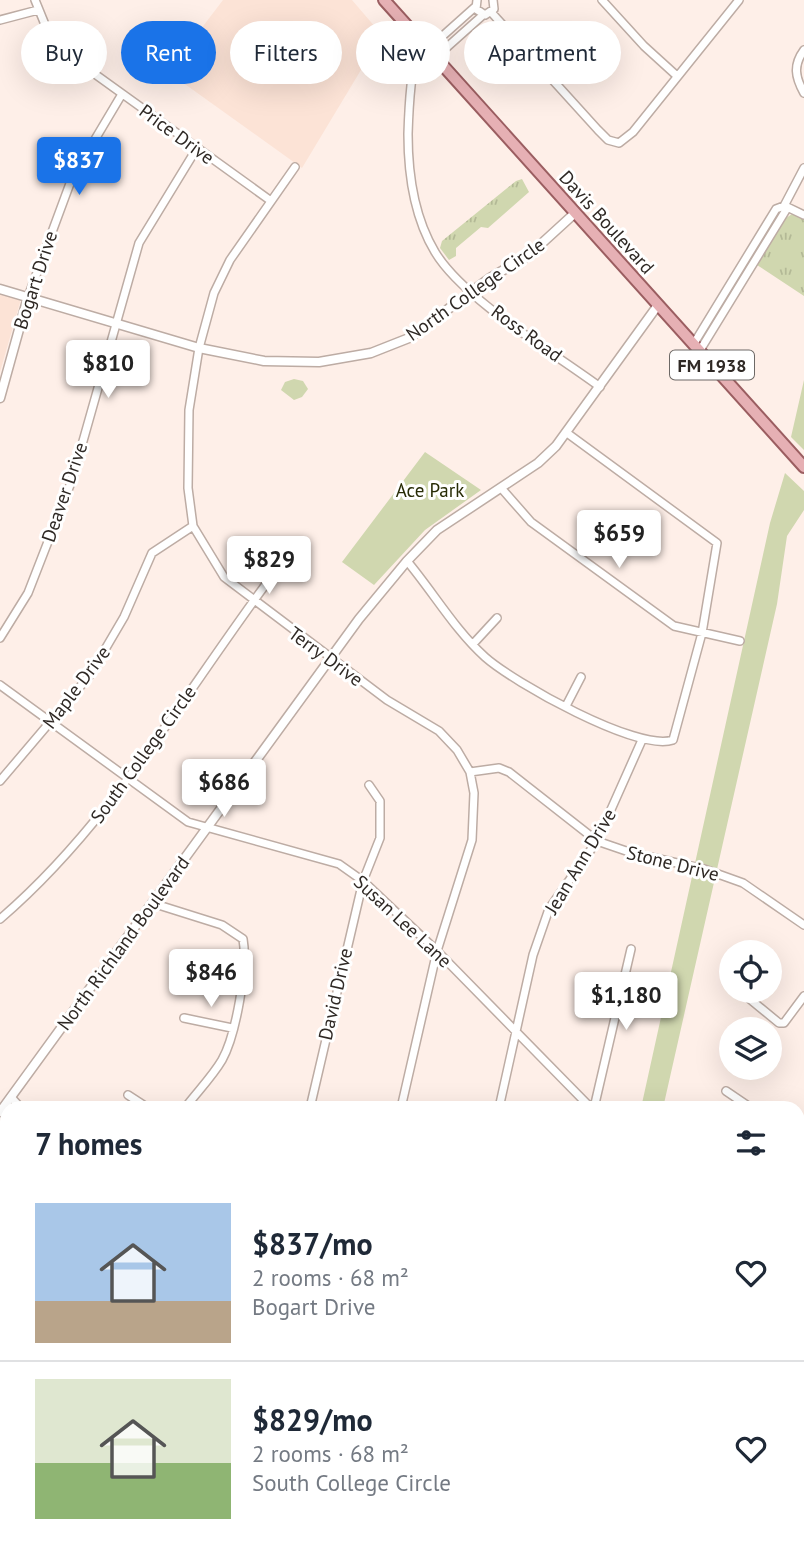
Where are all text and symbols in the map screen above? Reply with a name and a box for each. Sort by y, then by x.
chip: Buy [21,21,107,84]
chip: Rent [121,21,216,84]
chip: Filters [230,21,342,84]
chip: New [356,21,450,84]
chip: Apartment [464,21,621,84]
street label: Price Drive [135,99,219,169]
pin: $837 [38,138,120,197]
text: $837 [53,145,105,174]
street label: Davis Boulevard [554,165,660,279]
street label: Bogart Drive [8,228,62,332]
street label: North College Circle [401,232,549,346]
street label: Ross Road [487,299,567,367]
pin: $810 [67,340,149,400]
text: $810 [82,348,134,377]
road number: FM 1938 [670,351,754,380]
street label: Deaver Drive [36,439,92,545]
park label: Ace Park [396,478,464,502]
pin: $659 [578,510,660,570]
text: $659 [593,518,645,547]
pin: $829 [228,536,310,596]
text: $829 [243,544,295,573]
street label: Terry Drive [284,621,368,691]
street label: Maple Drive [37,641,115,733]
street label: South College Circle [85,680,201,828]
pin: $686 [183,760,265,819]
text: $686 [198,767,250,796]
street label: Jean Ann Drive [539,804,621,919]
street label: Stone Drive [624,840,722,886]
street label: North Richland Boulevard [52,851,194,1035]
street label: Susan Lee Lane [349,870,457,972]
map controls [719,940,782,1080]
button: locate [719,940,782,1003]
street label: David Drive [313,946,357,1042]
pin: $846 [170,950,252,1009]
text: $846 [185,957,237,986]
pin: $1,180 [569,972,683,1032]
text: $1,180 [590,980,662,1009]
button: layers [719,1017,782,1080]
text: 7 homes [35,1124,143,1163]
icon: filters [732,1124,770,1162]
text: $837/mo [252,1224,373,1263]
icon: home [91,1231,175,1315]
icon: heart [732,1254,770,1292]
text: 2 rooms · 68 m² [252,1263,409,1292]
text: Bogart Drive [252,1292,376,1321]
text: $829/mo [252,1400,373,1439]
icon: home [91,1407,175,1491]
icon: heart [732,1430,770,1468]
text: 2 rooms · 68 m² [252,1439,409,1468]
text: South College Circle [252,1468,451,1497]

